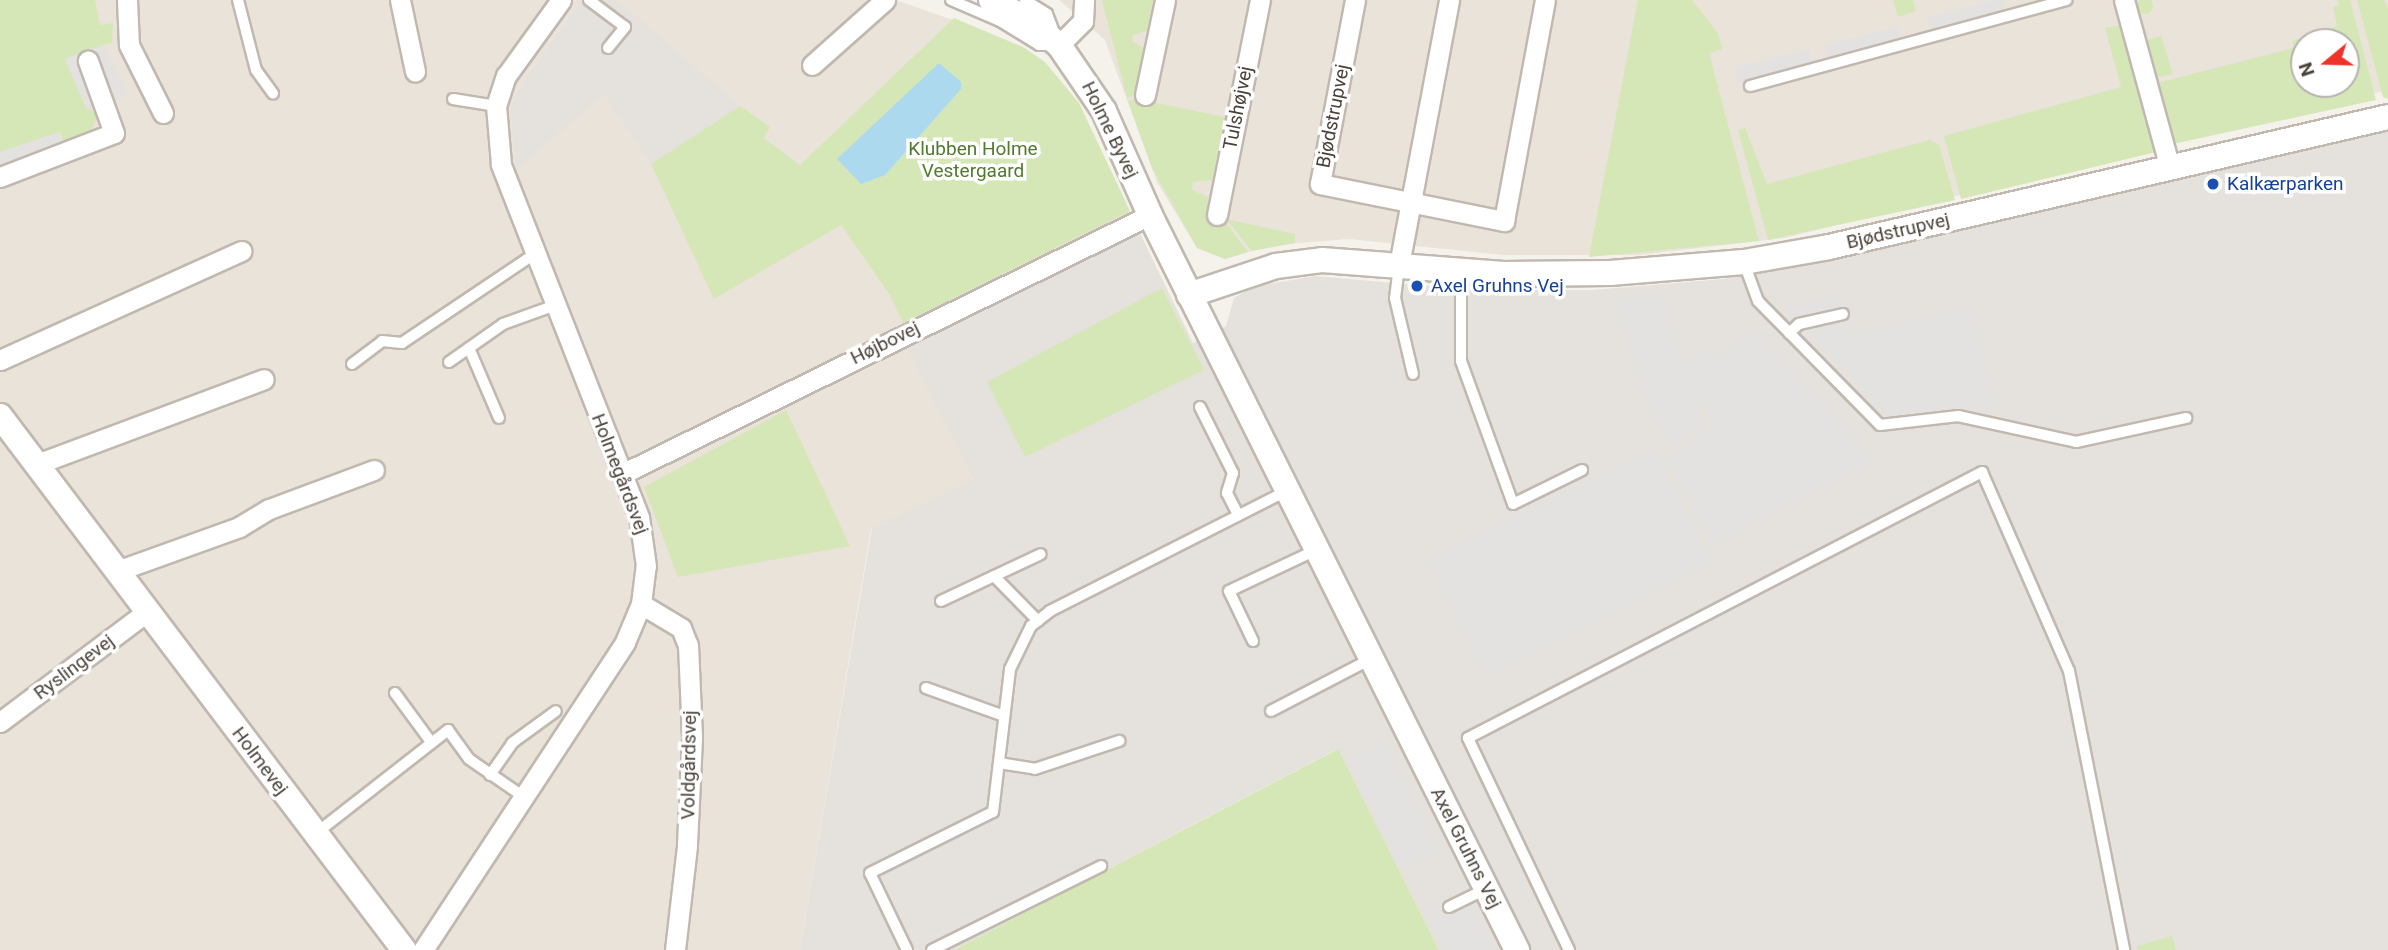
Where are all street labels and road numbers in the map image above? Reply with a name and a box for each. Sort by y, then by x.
street label: Bjødstrupvej [1312,62,1354,170]
street label: Tulshøjvej [1219,64,1257,152]
street label: Holme Byvej [1077,78,1143,182]
street label: Bjødstrupvej [1844,208,1952,254]
street label: Højbovej [847,317,923,369]
street label: Holmegårdsvej [587,411,653,537]
street label: Ryslingevej [29,629,119,705]
street label: Voldgårdsvej [677,710,701,820]
street label: Holmevej [227,722,293,800]
street label: Axel Gruhns Vej [1426,784,1506,912]

